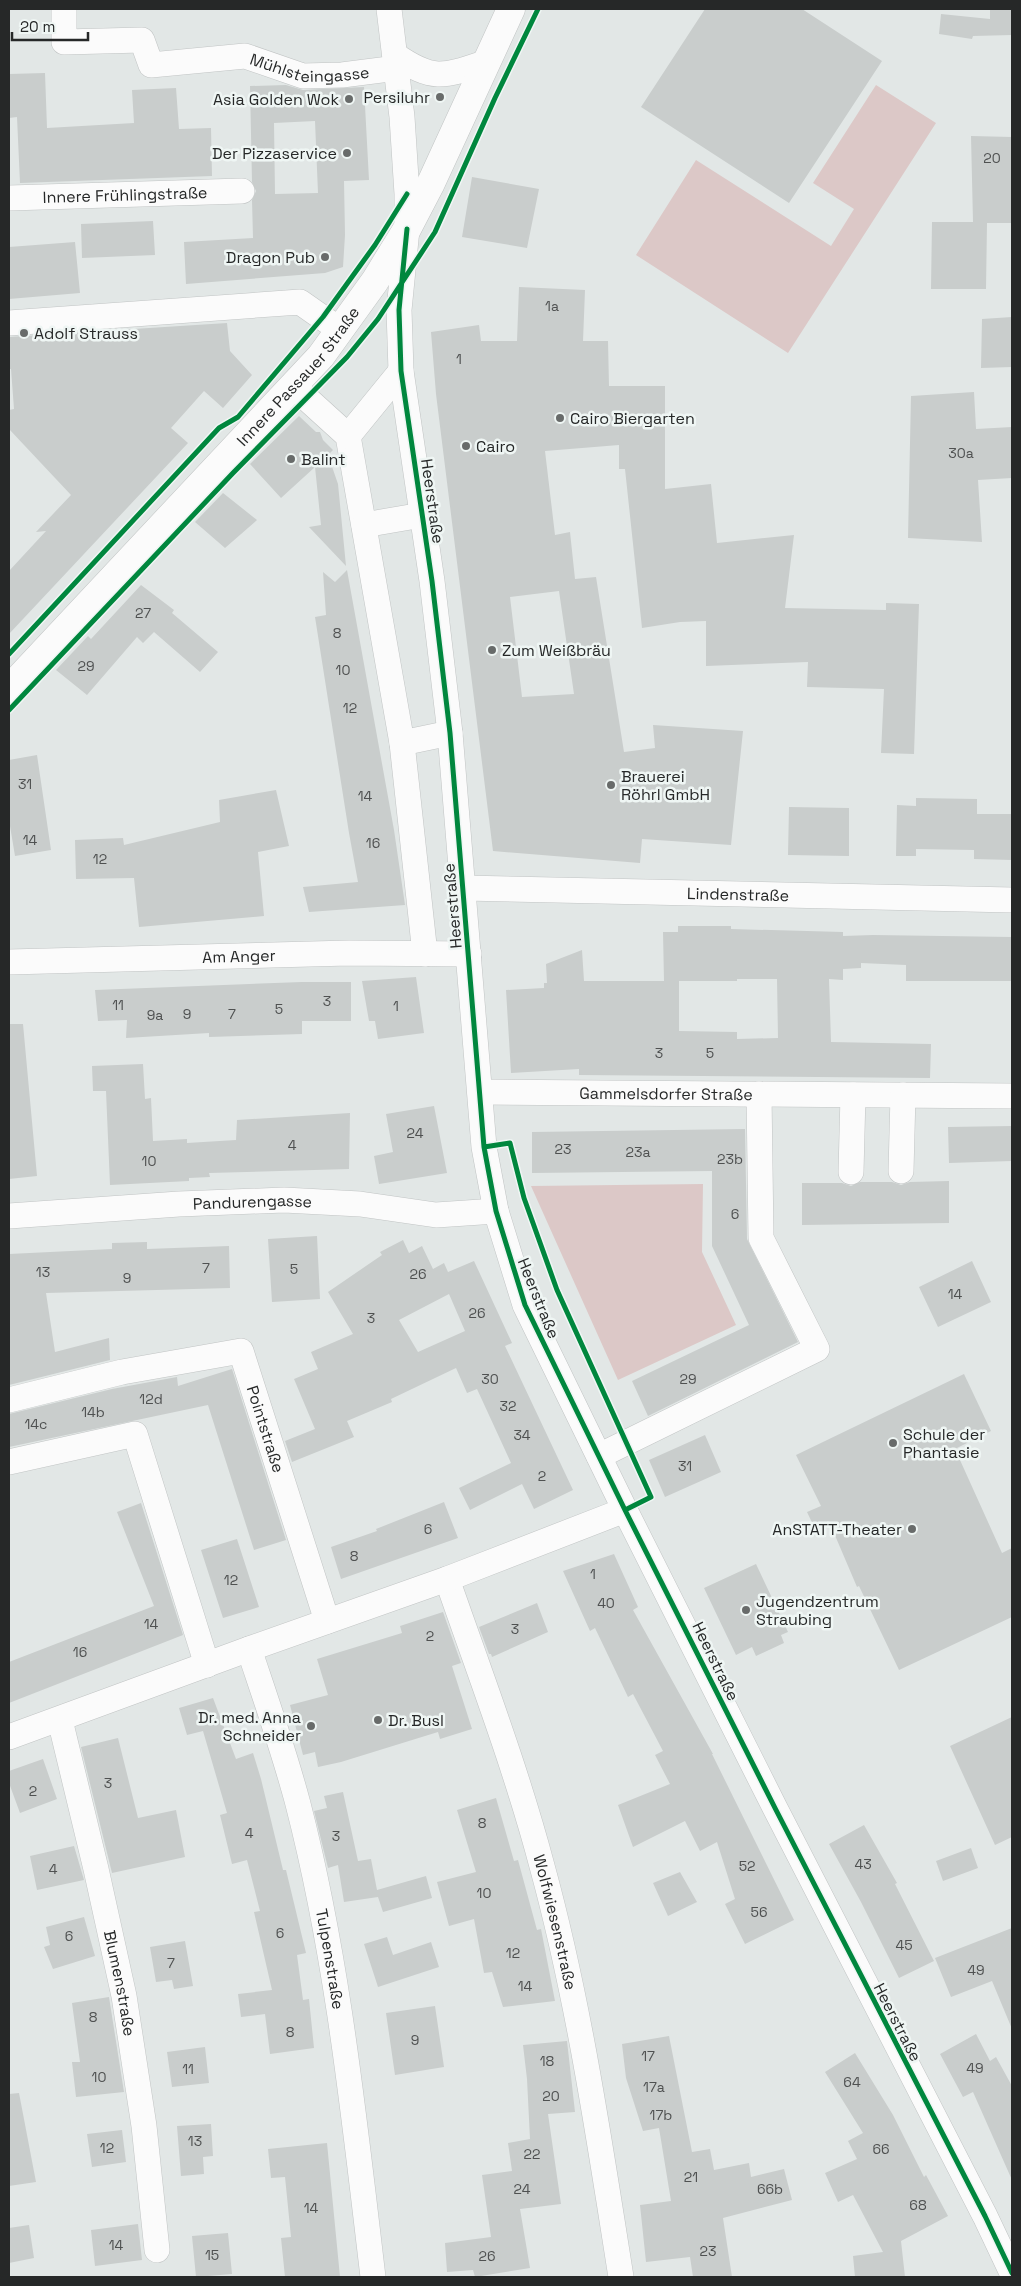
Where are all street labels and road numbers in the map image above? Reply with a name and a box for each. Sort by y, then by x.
street label: Mühlsteingasse [247,49,371,87]
street label: Innere Frühlingstraße [42,182,208,208]
street label: Innere Passauer Straße [232,303,364,451]
street label: Heerstraße [416,457,449,545]
street label: Heerstraße [438,863,467,949]
street label: Lindenstraße [687,883,789,906]
street label: Am Anger [202,945,276,968]
street label: Gammelsdorfer Straße [579,1083,753,1105]
street label: Pandurengasse [192,1190,313,1214]
street label: Heerstraße [513,1255,564,1342]
street label: Pointstraße [242,1383,289,1475]
street label: Heerstraße [687,1618,744,1704]
street label: Wolfwiesenstraße [528,1852,581,1992]
street label: Tulpenstraße [311,1907,349,2011]
street label: Blumenstraße [99,1928,140,2038]
street label: Heerstraße [869,1979,926,2065]

